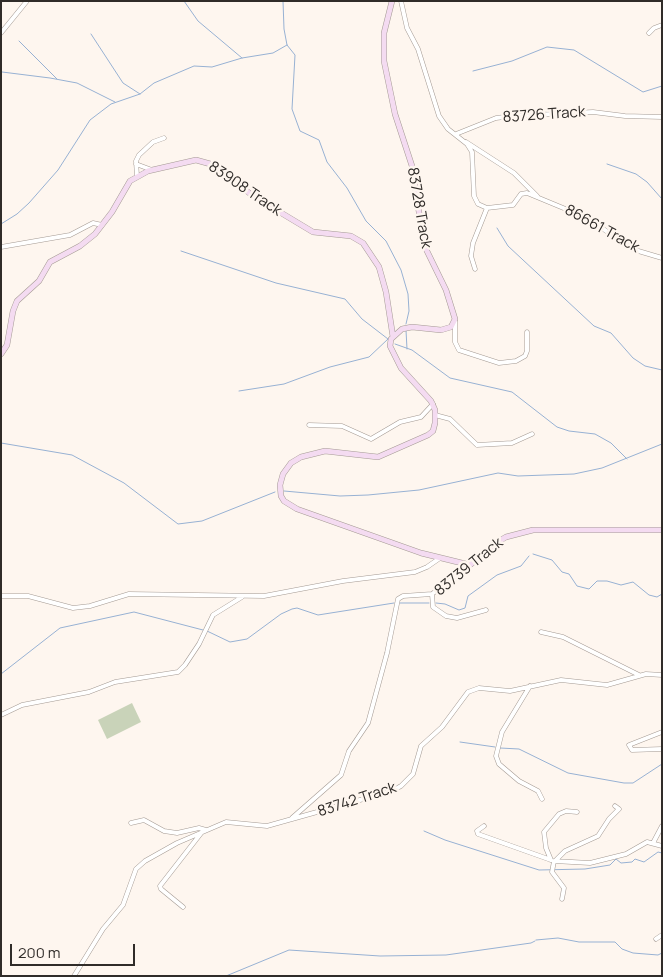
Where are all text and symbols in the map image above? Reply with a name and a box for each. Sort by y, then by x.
street label: 83726 Track [502,103,586,127]
street label: 83908 Track [205,158,285,220]
street label: 83728 Track [403,166,435,250]
street label: 86661 Track [561,201,643,257]
street label: 83739 Track [431,534,507,600]
street label: 83742 Track [315,779,399,821]
scale bar [12,934,138,966]
text: 200 m [18,942,61,963]

